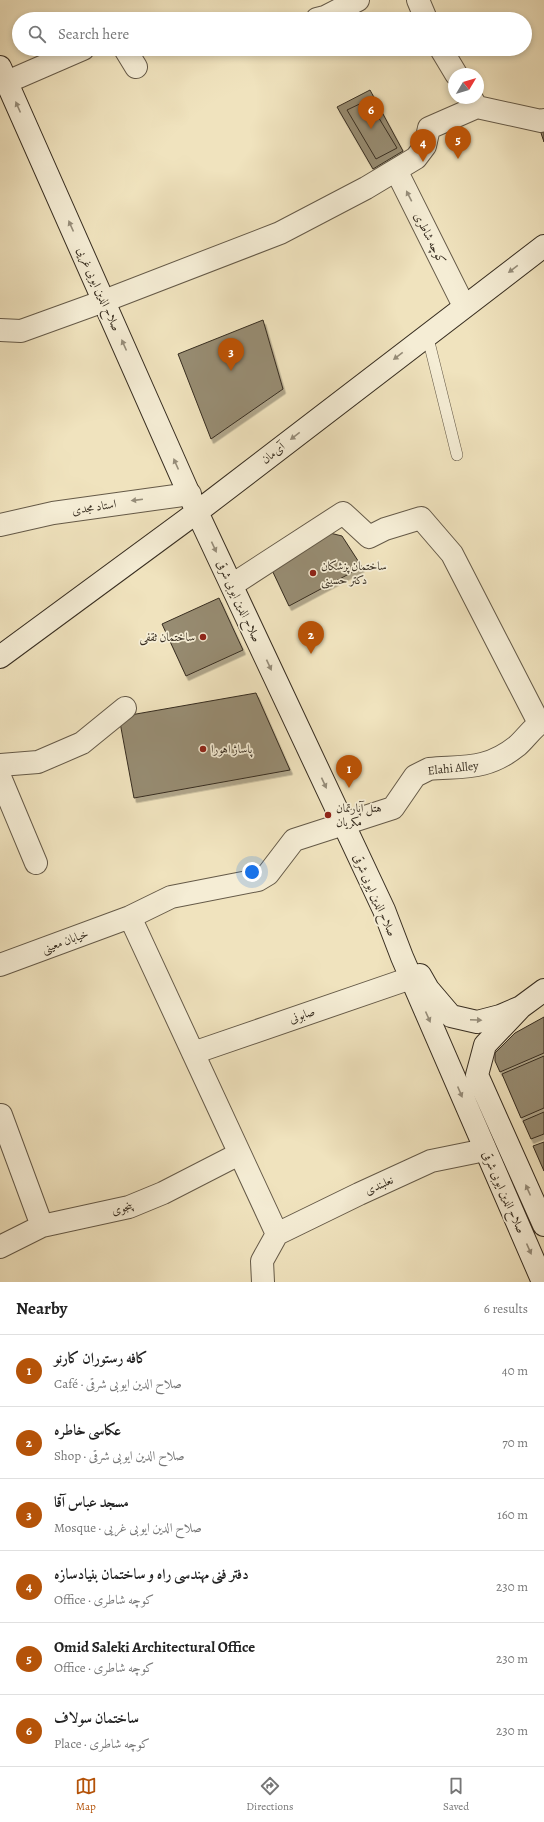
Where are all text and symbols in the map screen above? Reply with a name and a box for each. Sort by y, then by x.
search box [12,12,532,56]
icon: search [26,23,48,45]
text: Search here [58,24,129,44]
north arrow [448,68,484,104]
pin: 6 [358,96,384,129]
one-way arrow [15,101,21,113]
pin: 5 [445,126,471,159]
pin: 4 [410,129,436,162]
one-way arrow [406,190,412,201]
street label: کوچه شاطری [409,209,450,267]
one-way arrow [68,220,74,231]
street label: صلاح الدین ایوبی غریی [71,244,125,335]
one-way arrow [507,265,518,274]
one-way arrow [120,338,126,350]
pin: 3 [218,338,244,371]
one-way arrow [393,352,404,361]
one-way arrow [290,432,301,440]
street label: آی‌مان [258,438,289,467]
one-way arrow [173,458,179,469]
street label: استاد مجدی [71,496,118,518]
one-way arrow [131,497,143,503]
one-way arrow [211,542,217,553]
street label: صلاح الدین ایوبی شرقی [210,558,265,646]
place label: ساختمان پزشکان دکتر حسینی [321,558,387,589]
marker: ساختمان پزشکان دکتر حسینی [308,568,318,578]
pin: 2 [298,621,324,654]
place label: ساختمان ثقفی [139,629,195,646]
marker: ساختمان ثقفی [198,632,208,642]
one-way arrow [266,659,272,671]
place label: پاساژ اهورا [211,741,253,758]
marker: پاساژ اهورا [198,744,208,754]
pin: 1 [336,755,362,788]
street label: Elahi Alley [427,757,480,779]
one-way arrow [321,777,327,788]
place label: هتل آپارتمان مکریان [336,800,382,830]
marker: هتل آپارتمان مکریان [323,810,333,820]
street label: صلاح الدین ایوبی شرقی [347,851,400,940]
your location [242,862,262,882]
street label: خیابان معینی [39,925,91,958]
street label: صابونی [287,1003,317,1027]
one-way arrow [425,1011,431,1022]
one-way arrow [469,1017,482,1023]
one-way arrow [457,1086,463,1097]
street label: صلاح الدین ایوبی شرقی [476,1148,529,1237]
street label: نعلبندی [362,1172,396,1198]
one-way arrow [525,1184,531,1195]
street label: پنجوی [109,1197,136,1219]
one-way arrow [526,1244,532,1255]
text: Nearby [16,1297,67,1320]
text: 6 results [484,1300,528,1317]
text: کافه رستوران کارنو [54,1348,148,1368]
text: 1 [27,1362,31,1379]
text: 40 m [502,1362,528,1379]
text: Café · صلاح الدین ایوبی شرقی [54,1375,182,1392]
text: عکاسی خاطره [54,1420,121,1440]
text: 2 [26,1434,32,1451]
text: 70 m [502,1434,528,1451]
text: Shop · صلاح الدین ایوبی شرقی [54,1447,185,1464]
text: مسجد عباس آقا [54,1492,129,1512]
text: 3 [26,1506,32,1523]
text: 160 m [497,1506,528,1523]
text: Mosque · صلاح الدین ایوبی غریی [54,1519,202,1536]
text: دفتر فنی مهندسی راه و ساختمان بنیادسازه [54,1564,249,1584]
text: 4 [26,1578,32,1595]
text: 230 m [496,1578,528,1595]
text: Office · کوچه شاطری [54,1591,154,1608]
text: Omid Saleki Architectural Office [54,1637,255,1657]
text: 5 [26,1650,32,1667]
text: 230 m [496,1650,528,1667]
text: Office · کوچه شاطری [54,1659,154,1676]
text: ساختمان سولاف [54,1708,139,1728]
text: 6 [26,1722,32,1739]
text: 230 m [496,1722,528,1739]
text: Place · کوچه شاطری [54,1735,150,1752]
tab: Map [75,1775,97,1814]
tab: Directions [246,1775,294,1814]
tab: Saved [443,1775,469,1814]

